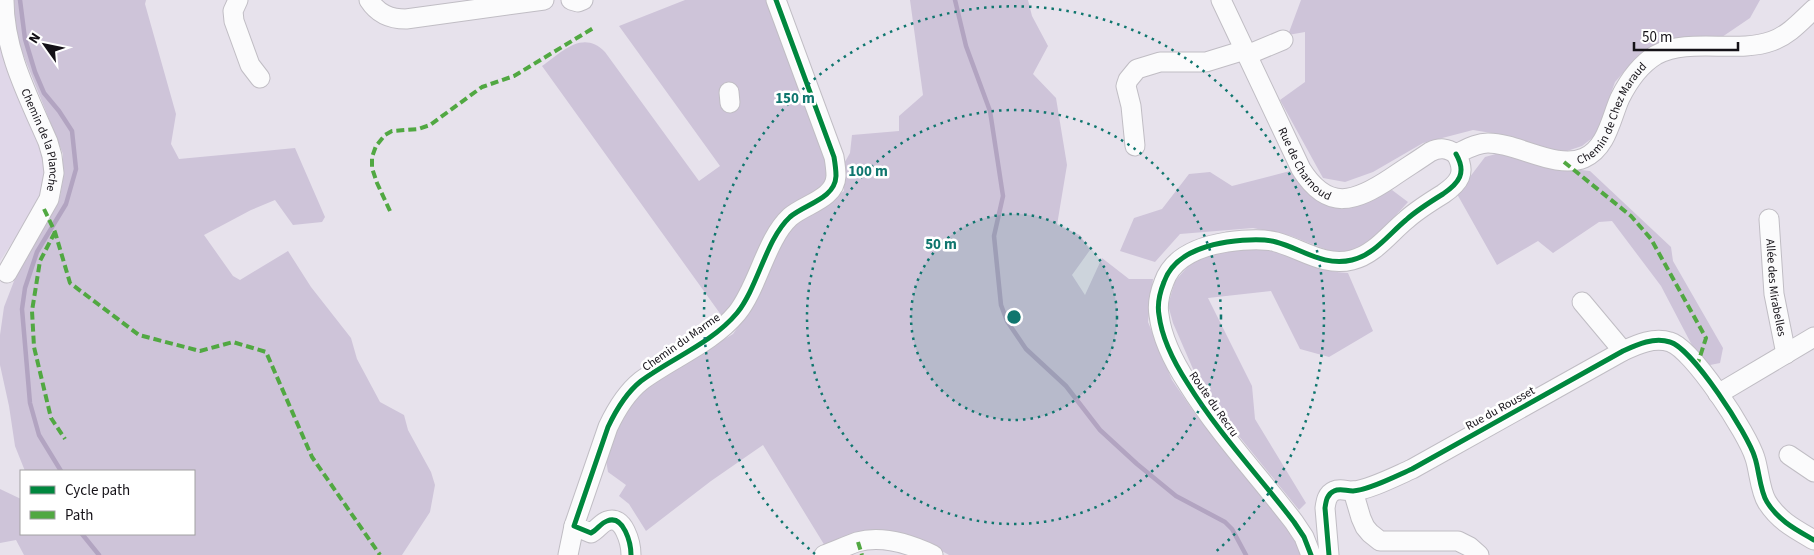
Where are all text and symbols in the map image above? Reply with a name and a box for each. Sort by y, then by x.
north arrow [20,20,70,70]
scale bar [1634,20,1738,52]
text: 50 m [1642,27,1672,48]
text: N [24,29,46,48]
street label: Chemin de Chez Maraud [1575,59,1651,169]
street label: Chemin de la Planche [16,86,62,193]
text: 150 m [775,88,815,109]
street label: Rue de Charnoud [1273,125,1334,205]
text: 100 m [848,161,888,182]
text: 50 m [925,234,957,255]
street label: Allée des Mirabelles [1761,238,1790,338]
centre of rings [1005,308,1023,326]
street label: Chemin du Marme [639,309,724,376]
street label: Route du Recru [1185,368,1242,440]
street label: Rue du Rousset [1462,382,1538,435]
legend [20,470,195,535]
text: Cycle path [65,480,130,501]
text: Path [65,505,93,526]

